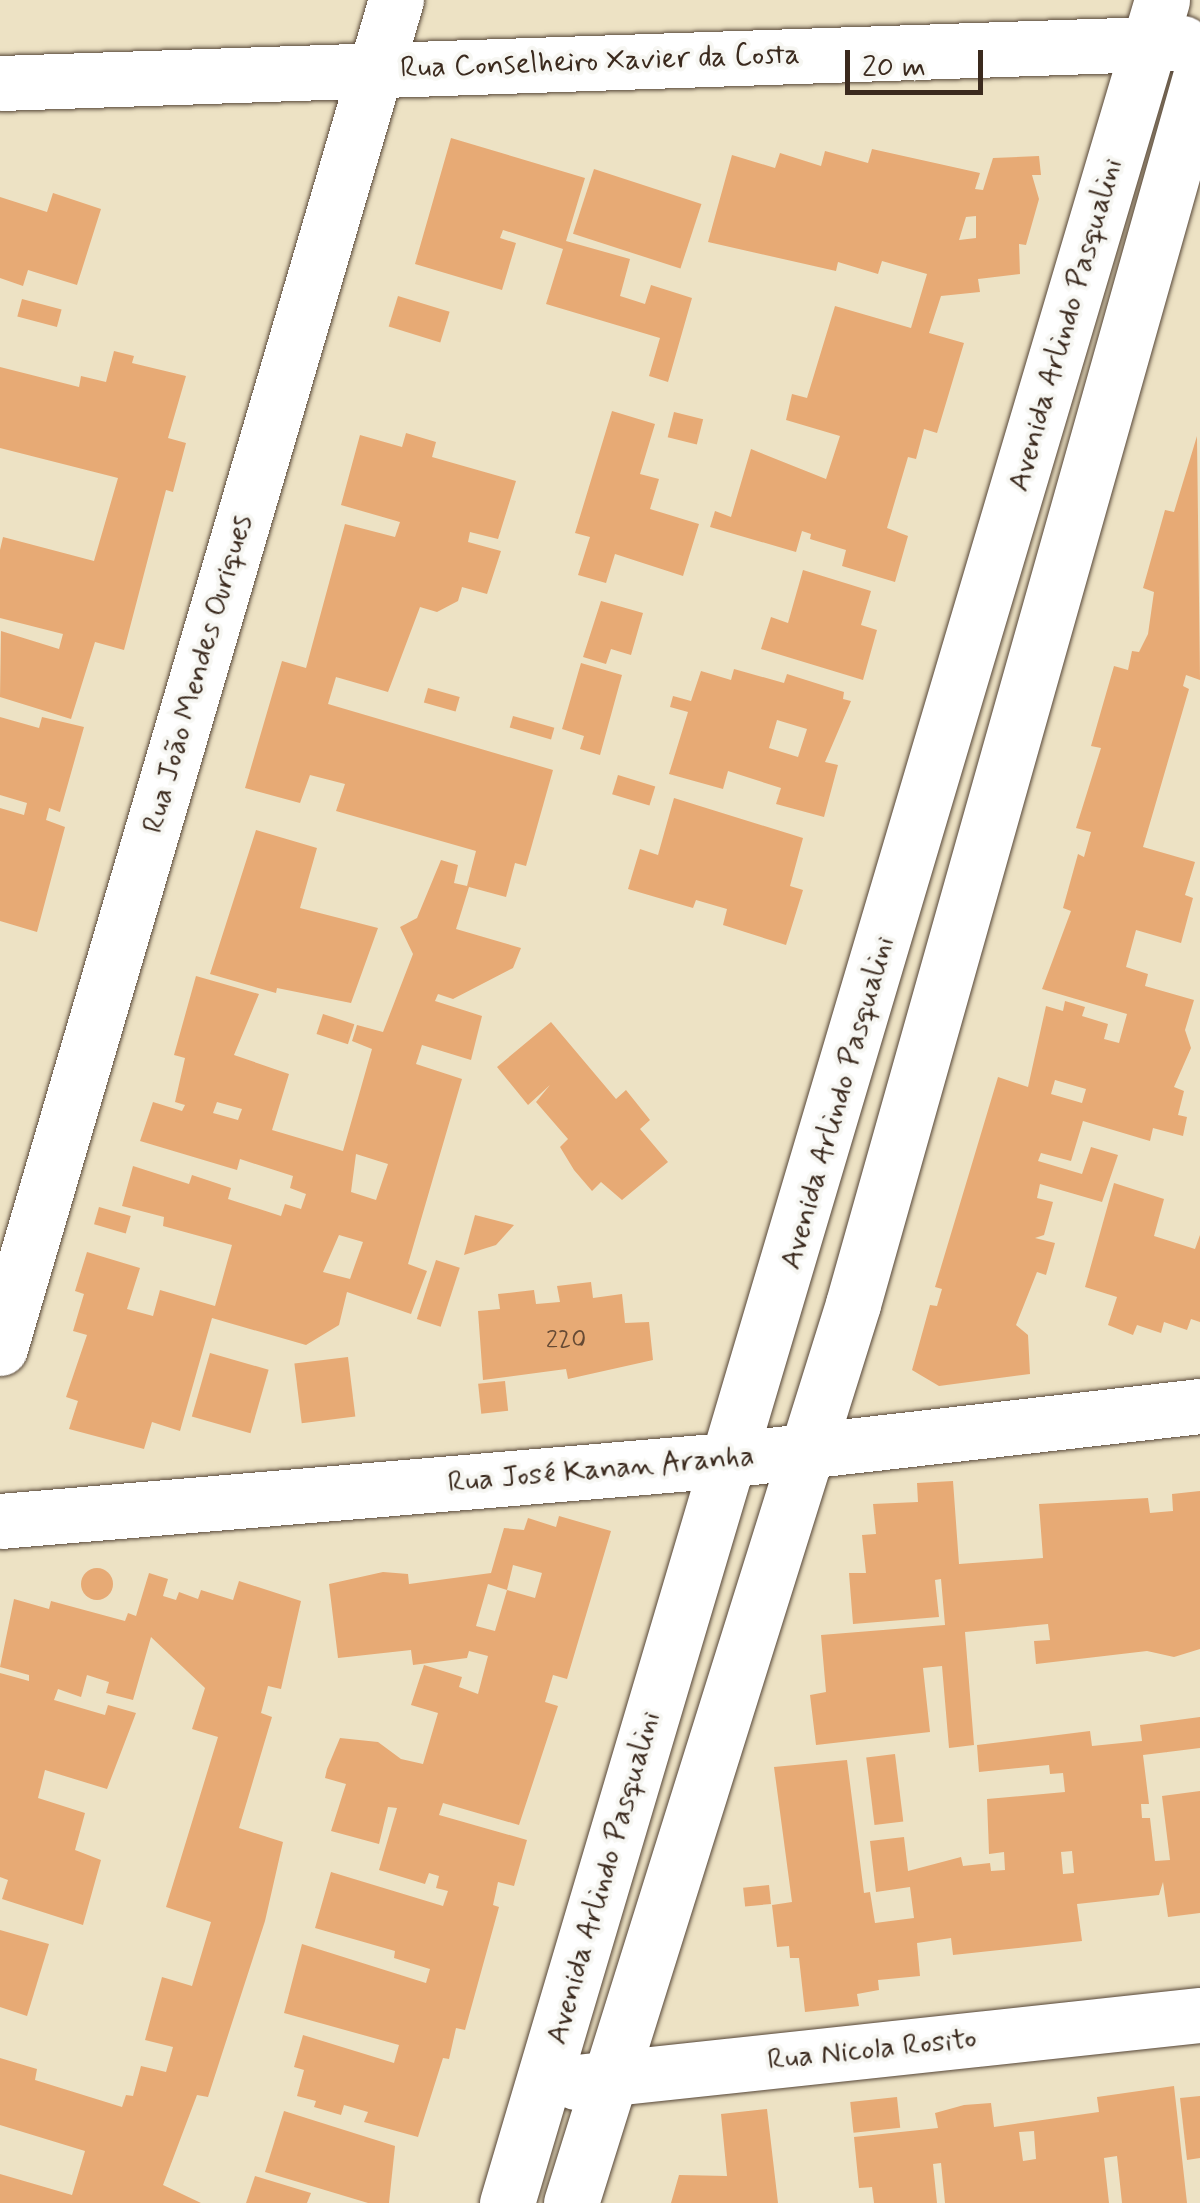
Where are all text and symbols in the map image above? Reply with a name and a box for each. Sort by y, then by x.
scale bar [850,30,988,92]
street label: Rua Conselheiro Xavier da Costa [397,37,803,87]
text: 20 m [862,48,926,87]
street label: Avenida Arlindo Pasqualini [1002,156,1130,494]
street label: Rua João Mendes Ouriques [135,510,261,838]
street label: Avenida Arlindo Pasqualini [774,934,902,1272]
house number: 220 [546,1326,586,1356]
street label: Rua José Kanan Aranha [445,1439,757,1501]
street label: Avenida Arlindo Pasqualini [540,1709,668,2047]
street label: Rua Nicola Rosito [764,2021,980,2079]

